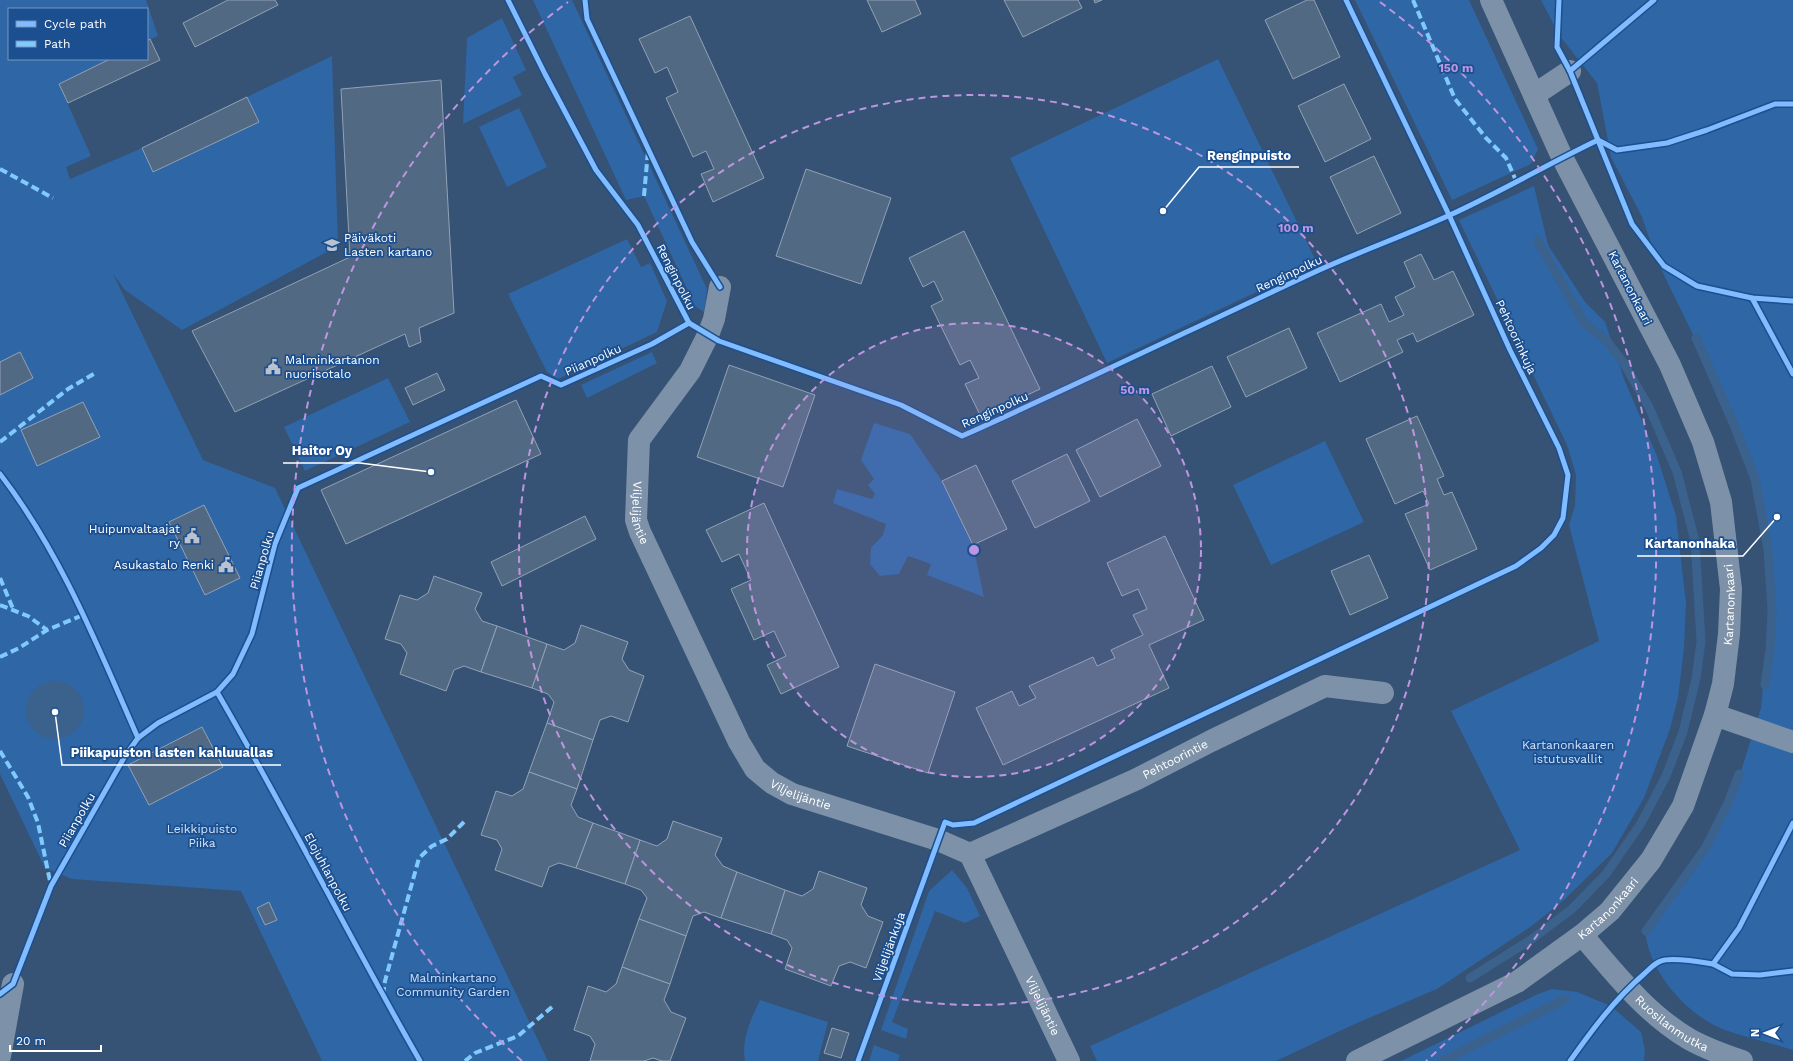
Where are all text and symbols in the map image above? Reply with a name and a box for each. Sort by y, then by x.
legend [8,8,148,60]
text: Cycle path [44,17,106,31]
text: Path [44,37,70,51]
text: 150 m [1439,61,1473,75]
callout: Renginpuisto [1199,142,1299,167]
text: Renginpuisto [1207,148,1291,163]
text: 100 m [1278,221,1314,235]
place label: Päiväkoti Lasten kartano [344,231,432,259]
school or university icon: Päiväkoti Lasten kartano [323,236,341,254]
street label: Renginpolku [653,242,699,312]
street label: Kartanonkaari [1605,249,1655,327]
street label: Renginpolku [1254,252,1324,296]
street label: Pehtoorinkuja [1493,298,1539,377]
street label: Piianpolku [563,341,623,379]
place label: Malminkartanon nuorisotalo [285,353,380,381]
public building icon: Malminkartanon nuorisotalo [264,358,282,376]
text: 50 m [1120,383,1150,397]
street label: Renginpolku [959,389,1031,431]
callout: Haitor Oy [283,438,360,463]
text: Haitor Oy [292,443,353,458]
street label: Viljelijäntie [629,481,652,547]
place label: Huipunvaltaajat ry [89,522,181,550]
public building icon: Huipunvaltaajat ry [183,527,201,545]
street label: Piianpolku [247,529,277,591]
callout: Kartanonhaka [1637,531,1743,556]
text: Kartanonhaka [1645,536,1736,551]
centre of rings [967,543,981,557]
public building icon: Asukastalo Renki [217,556,235,574]
place label: Asukastalo Renki [114,558,214,572]
street label: Kartanonkaari [1721,563,1738,646]
street label: Pehtoorintie [1140,737,1210,782]
park label: Kartanonkaaren istutusvallit [1522,738,1614,766]
callout: Piikapuiston lasten kahluuallas [62,740,281,765]
text: Piikapuiston lasten kahluuallas [71,745,273,760]
street label: Viljelijäntie [768,776,833,813]
street label: Piianpolku [56,790,98,850]
park label: Leikkipuisto Piika [167,822,237,850]
street label: Elojuhlanpolku [301,830,355,914]
street label: Kartanonkaari [1575,875,1641,942]
street label: Viljelijänkuja [870,910,908,984]
park label: Malminkartano Community Garden [396,971,510,999]
street label: Viljelijäntie [1022,974,1063,1038]
street label: Ruosilanmutka [1632,993,1711,1055]
north arrow [1745,1013,1785,1053]
scale bar [10,1027,101,1053]
text: N [1749,1029,1762,1037]
text: 20 m [16,1034,46,1048]

